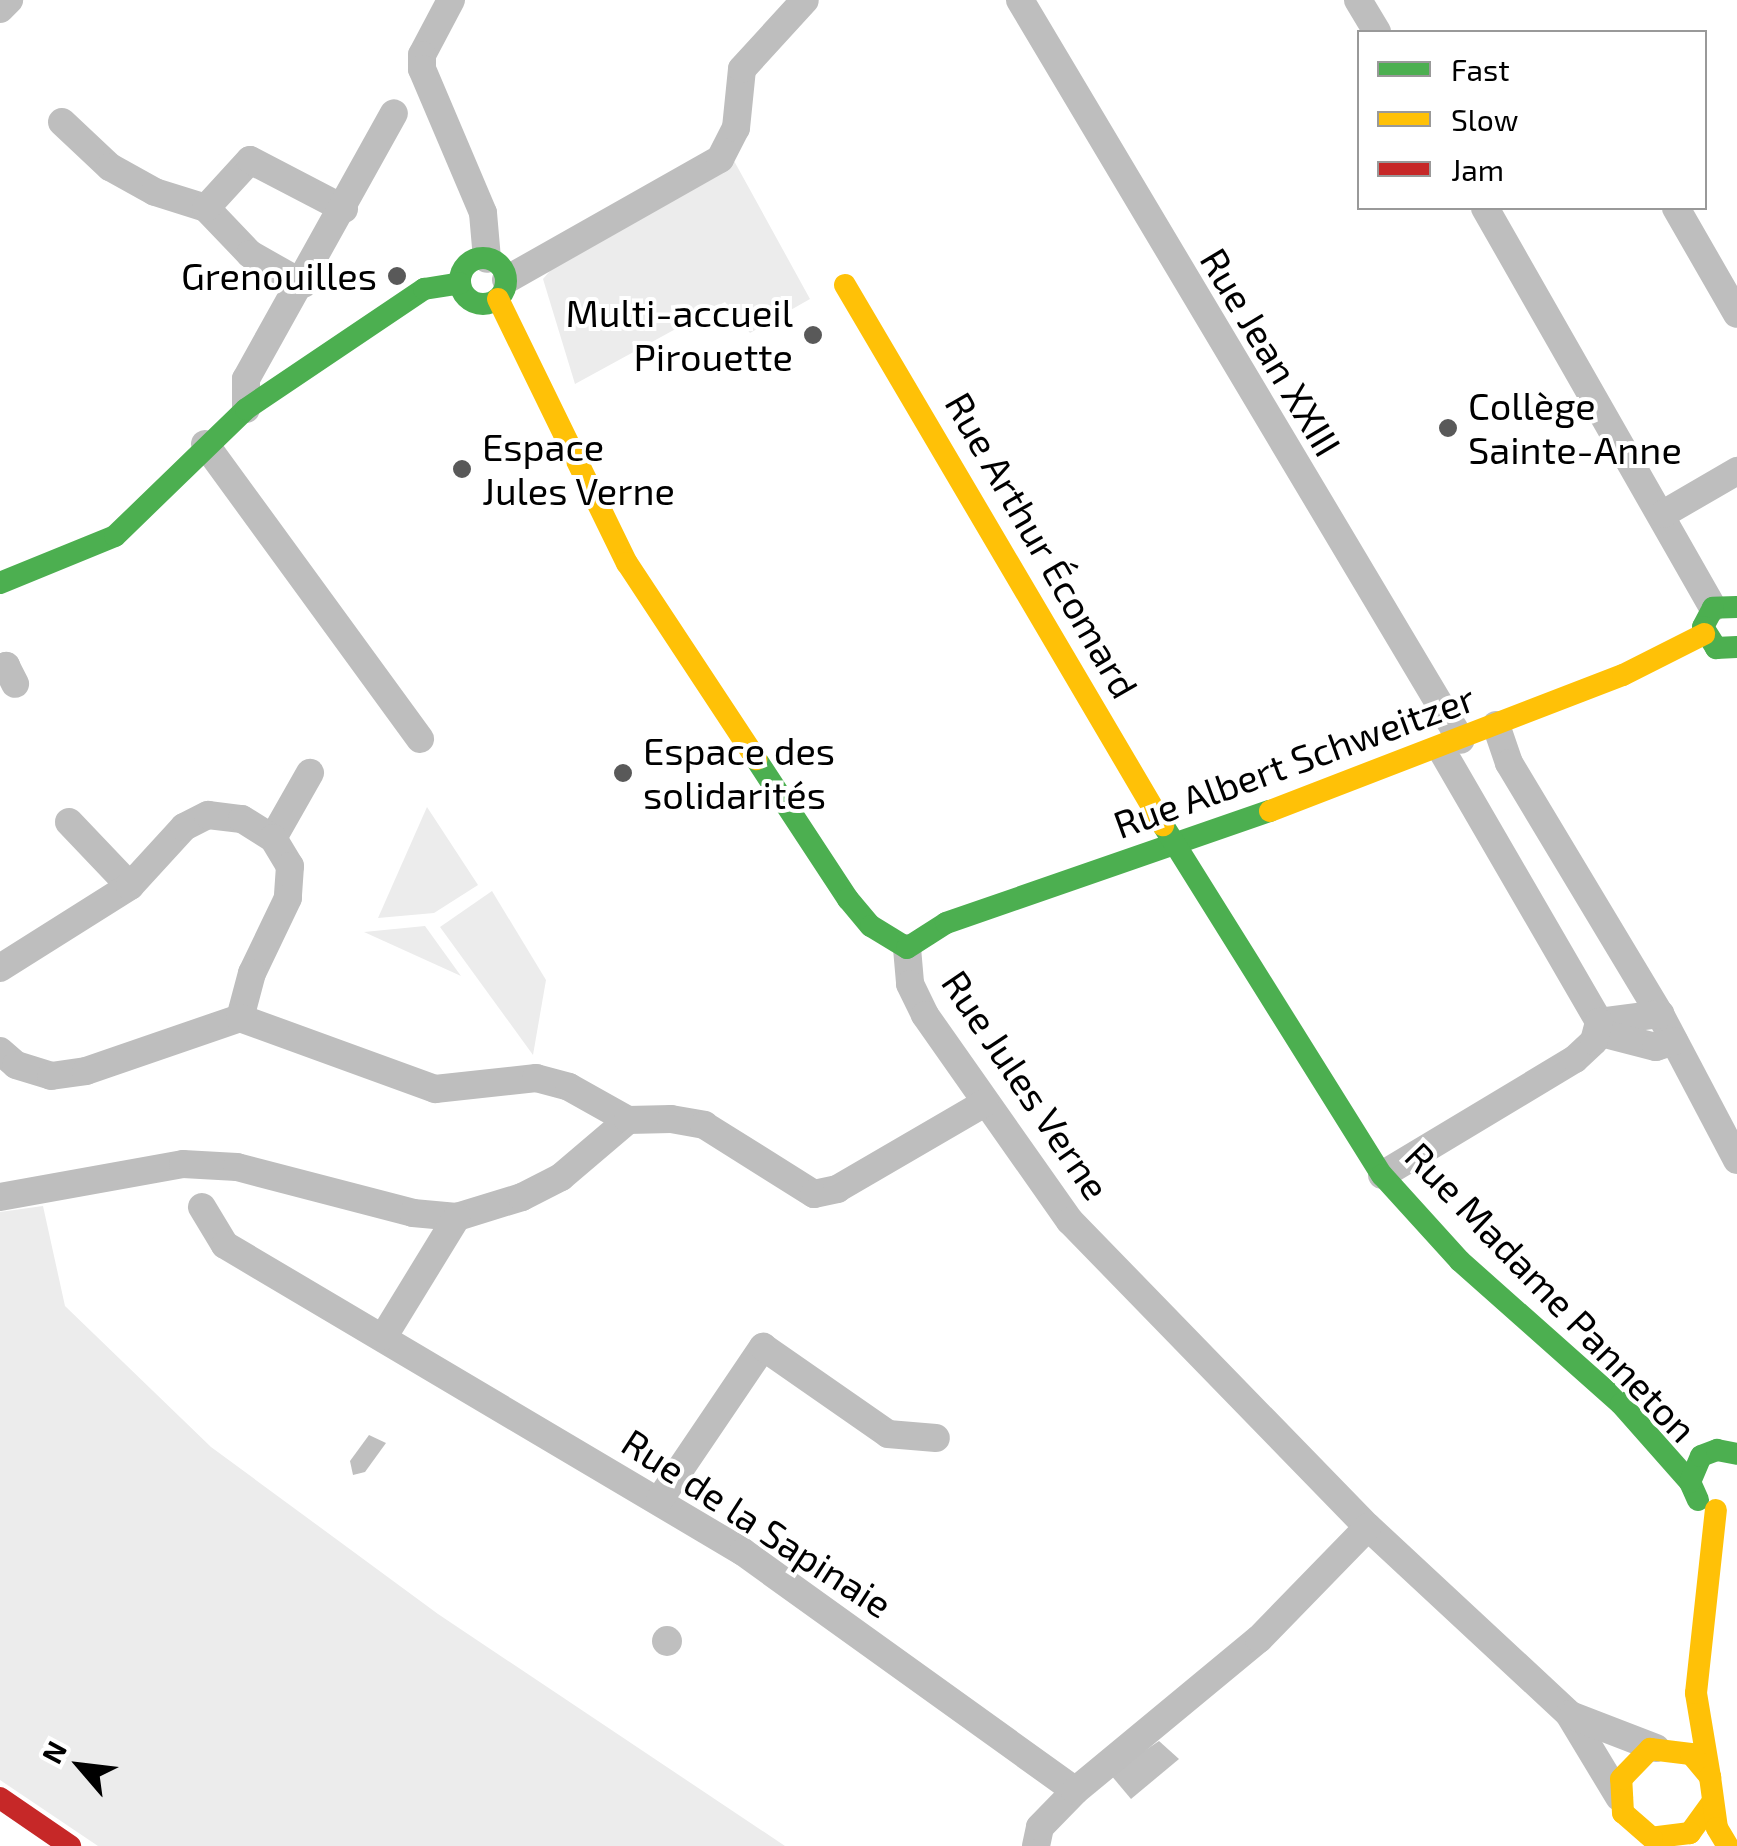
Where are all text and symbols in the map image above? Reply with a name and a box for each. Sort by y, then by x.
legend [1357,30,1707,210]
text: Fast [1451,51,1510,87]
text: Slow [1451,101,1518,137]
text: Jam [1451,151,1504,187]
street label: Rue Jean XXIII [1191,240,1351,464]
place label: Grenouilles [181,253,377,299]
marker: Grenouilles [386,265,408,287]
place label: Multi-accueil Pirouette [566,290,793,380]
marker: Multi-accueil Pirouette [802,324,824,346]
street label: Rue Arthur Écomard [936,383,1148,707]
place label: Collège Sainte-Anne [1468,383,1682,472]
marker: Collège Sainte-Anne [1437,417,1459,439]
place label: Espace Jules Verne [482,424,676,514]
marker: Espace Jules Verne [451,458,473,480]
street label: Rue Albert Schweitzer [1107,674,1481,848]
place label: Espace des solidarités [643,728,835,818]
marker: Espace des solidarités [612,762,634,784]
street label: Rue Jules Verne [932,961,1120,1209]
street label: Rue Madame Panneton [1396,1133,1706,1451]
street label: Rue de la Sapinaie [614,1419,900,1627]
north arrow [30,1716,130,1816]
text: N [34,1735,73,1769]

